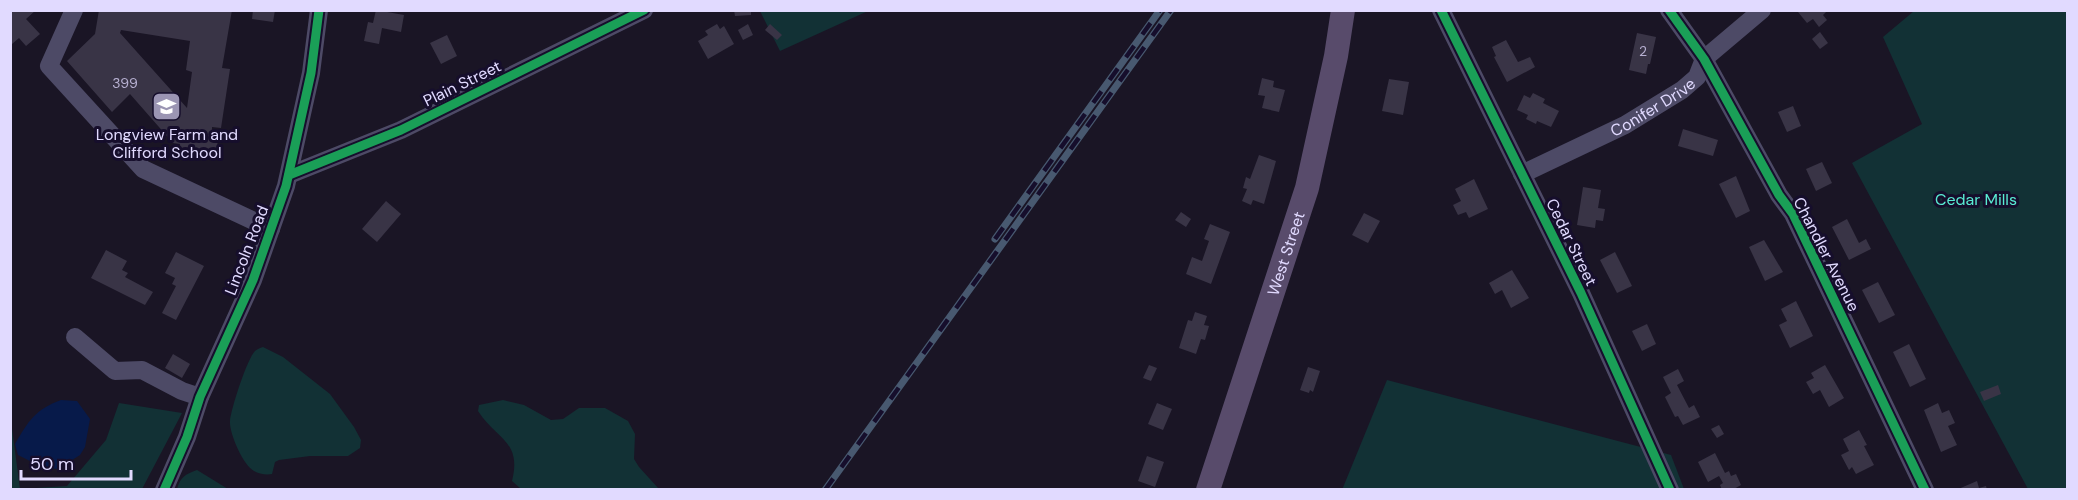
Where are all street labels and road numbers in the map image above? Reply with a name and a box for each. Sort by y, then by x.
street label: Plain Street [420,56,505,111]
street label: Conifer Drive [1607,73,1700,141]
street label: Chandler Avenue [1789,193,1864,315]
street label: Cedar Street [1541,195,1602,289]
street label: Lincoln Road [220,202,273,298]
street label: West Street [1262,209,1310,298]

